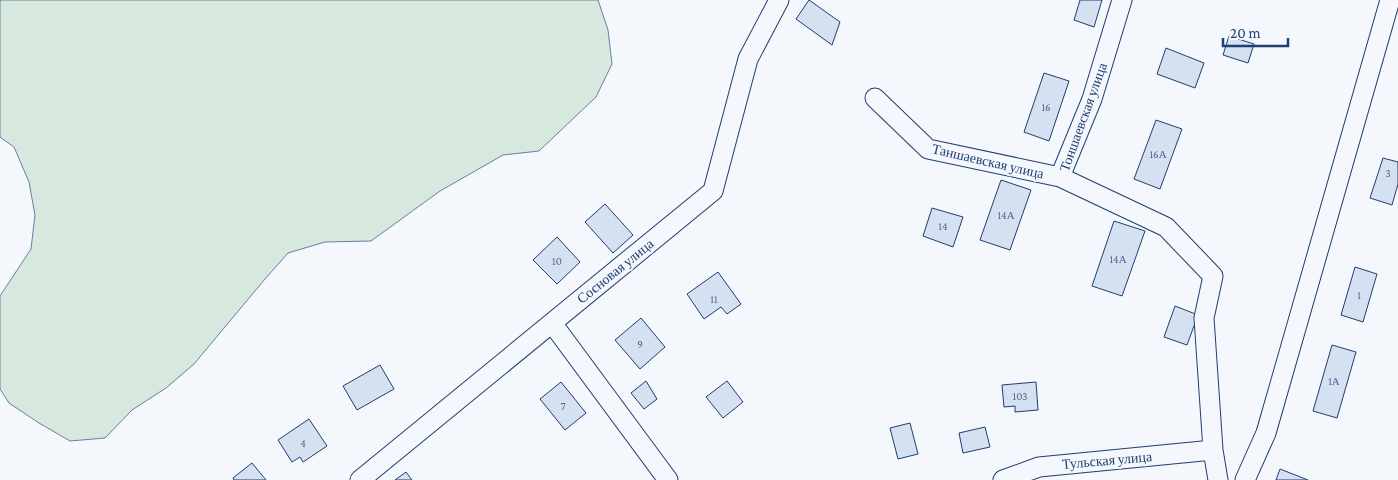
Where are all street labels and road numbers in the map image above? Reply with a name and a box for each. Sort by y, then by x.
street label: Тоншаевская улица [1056,60,1110,173]
street label: Таншаевская улица [931,140,1046,182]
street label: Сосновая улица [574,235,657,307]
street label: Тульская улица [1061,448,1153,472]

